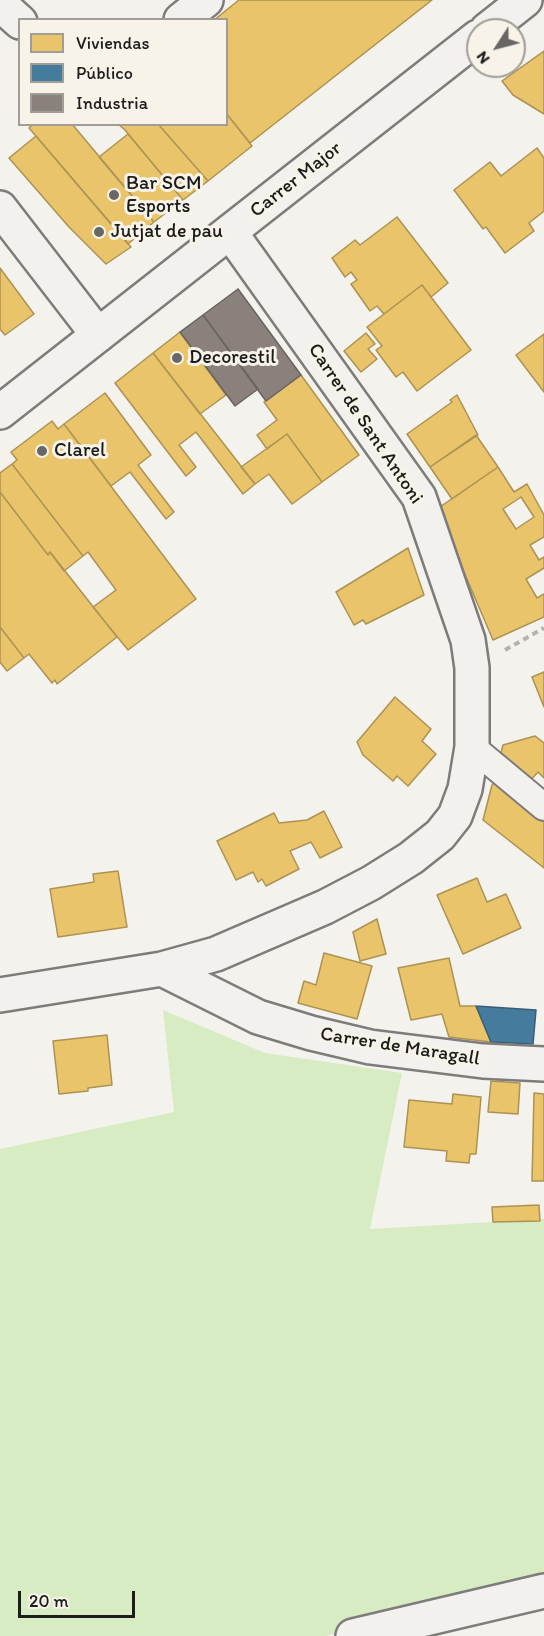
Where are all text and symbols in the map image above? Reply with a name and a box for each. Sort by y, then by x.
legend [18,18,228,126]
north arrow [466,18,526,78]
text: Viviendas [76,32,150,54]
text: N [472,48,494,68]
text: Público [76,62,133,84]
text: Industria [76,92,148,114]
street label: Carrer Major [245,137,347,223]
place label: Bar SCM Esports [126,172,201,219]
marker: Bar SCM Esports [107,188,121,202]
place label: Jutjat de pau [111,220,223,244]
marker: Jutjat de pau [92,225,106,239]
street label: Carrer de Sant Antoni [302,339,428,509]
place label: Decorestil [189,346,276,370]
marker: Decorestil [170,351,184,365]
place label: Clarel [54,439,106,463]
marker: Clarel [35,444,49,458]
street label: Carrer de Maragall [318,1023,482,1071]
scale bar [21,1579,138,1617]
text: 20 m [29,1590,69,1612]

